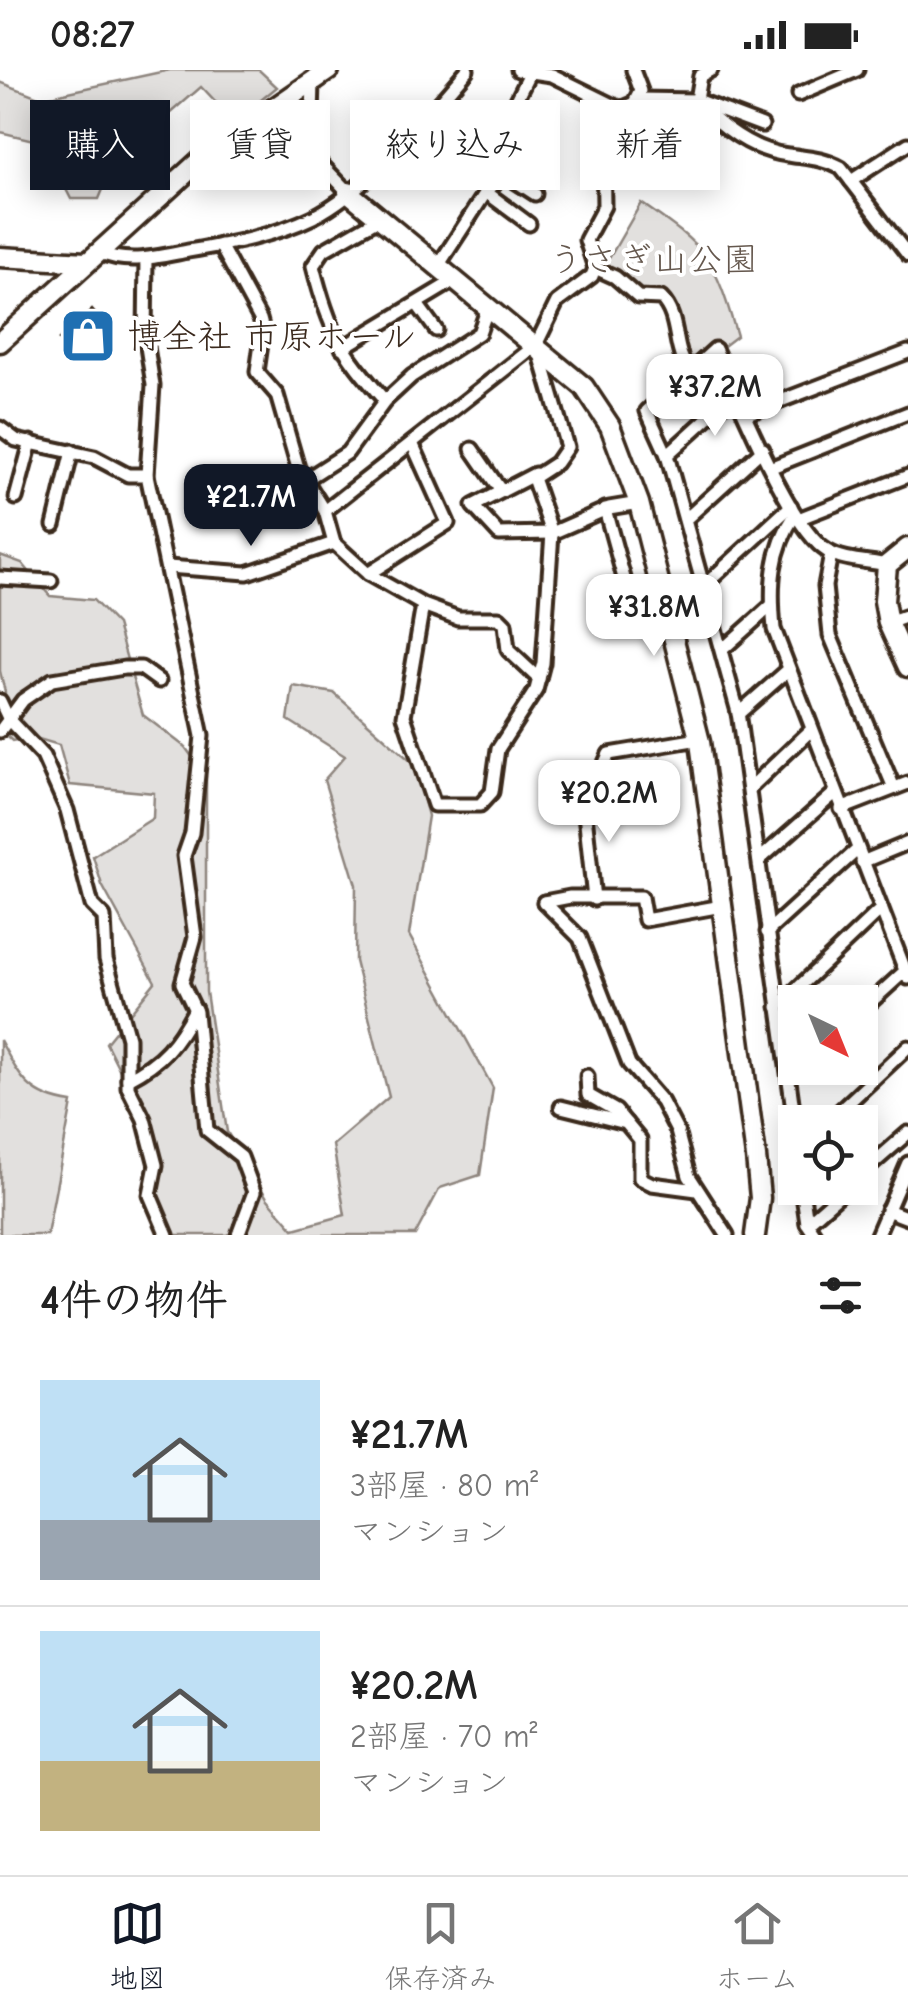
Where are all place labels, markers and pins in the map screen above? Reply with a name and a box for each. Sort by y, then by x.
shop icon: 博全社 市原ホール [58,306,118,366]
place label: 博全社 市原ホール [127,316,417,357]
pin: ¥37.2M [634,354,796,439]
pin: ¥21.7M [170,464,332,549]
pin: ¥31.8M [573,574,735,659]
pin: ¥20.2M [528,760,690,845]

